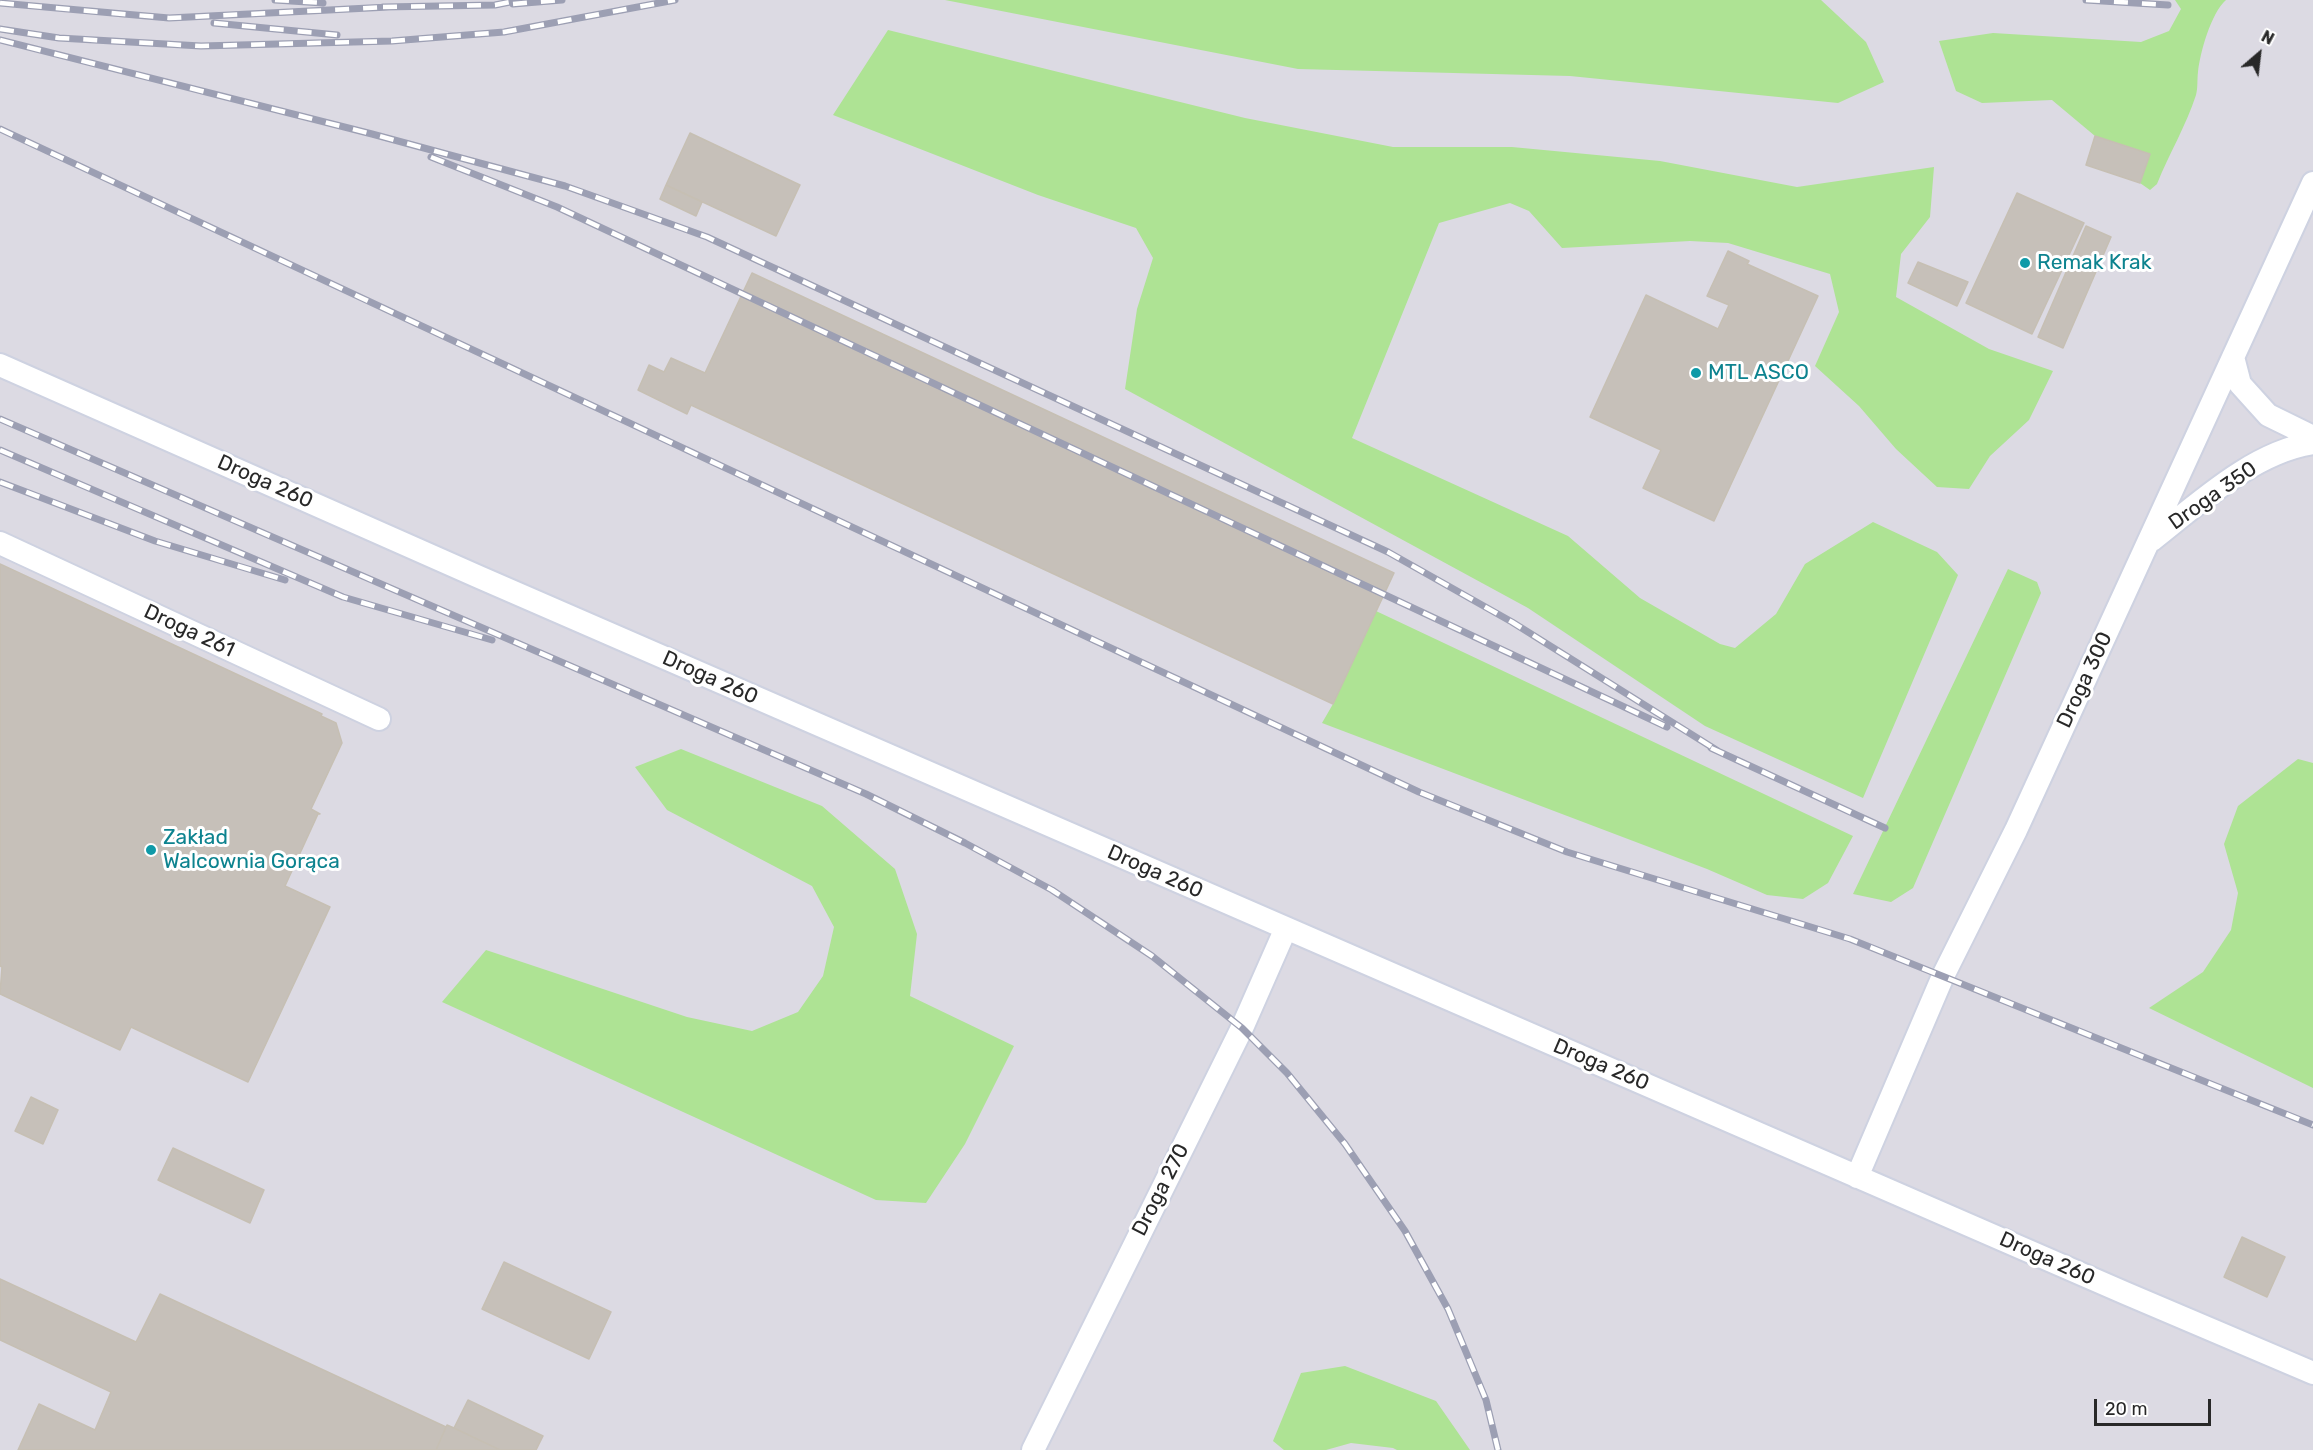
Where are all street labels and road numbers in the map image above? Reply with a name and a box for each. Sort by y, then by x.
street label: Droga 260 [213,450,317,514]
street label: Droga 350 [2164,456,2262,536]
street label: Droga 261 [140,599,238,663]
street label: Droga 300 [2052,628,2118,732]
street label: Droga 260 [658,646,762,710]
street label: Droga 260 [1103,840,1207,904]
street label: Droga 260 [1549,1033,1653,1097]
street label: Droga 270 [1127,1140,1195,1240]
street label: Droga 260 [1995,1227,2099,1291]

